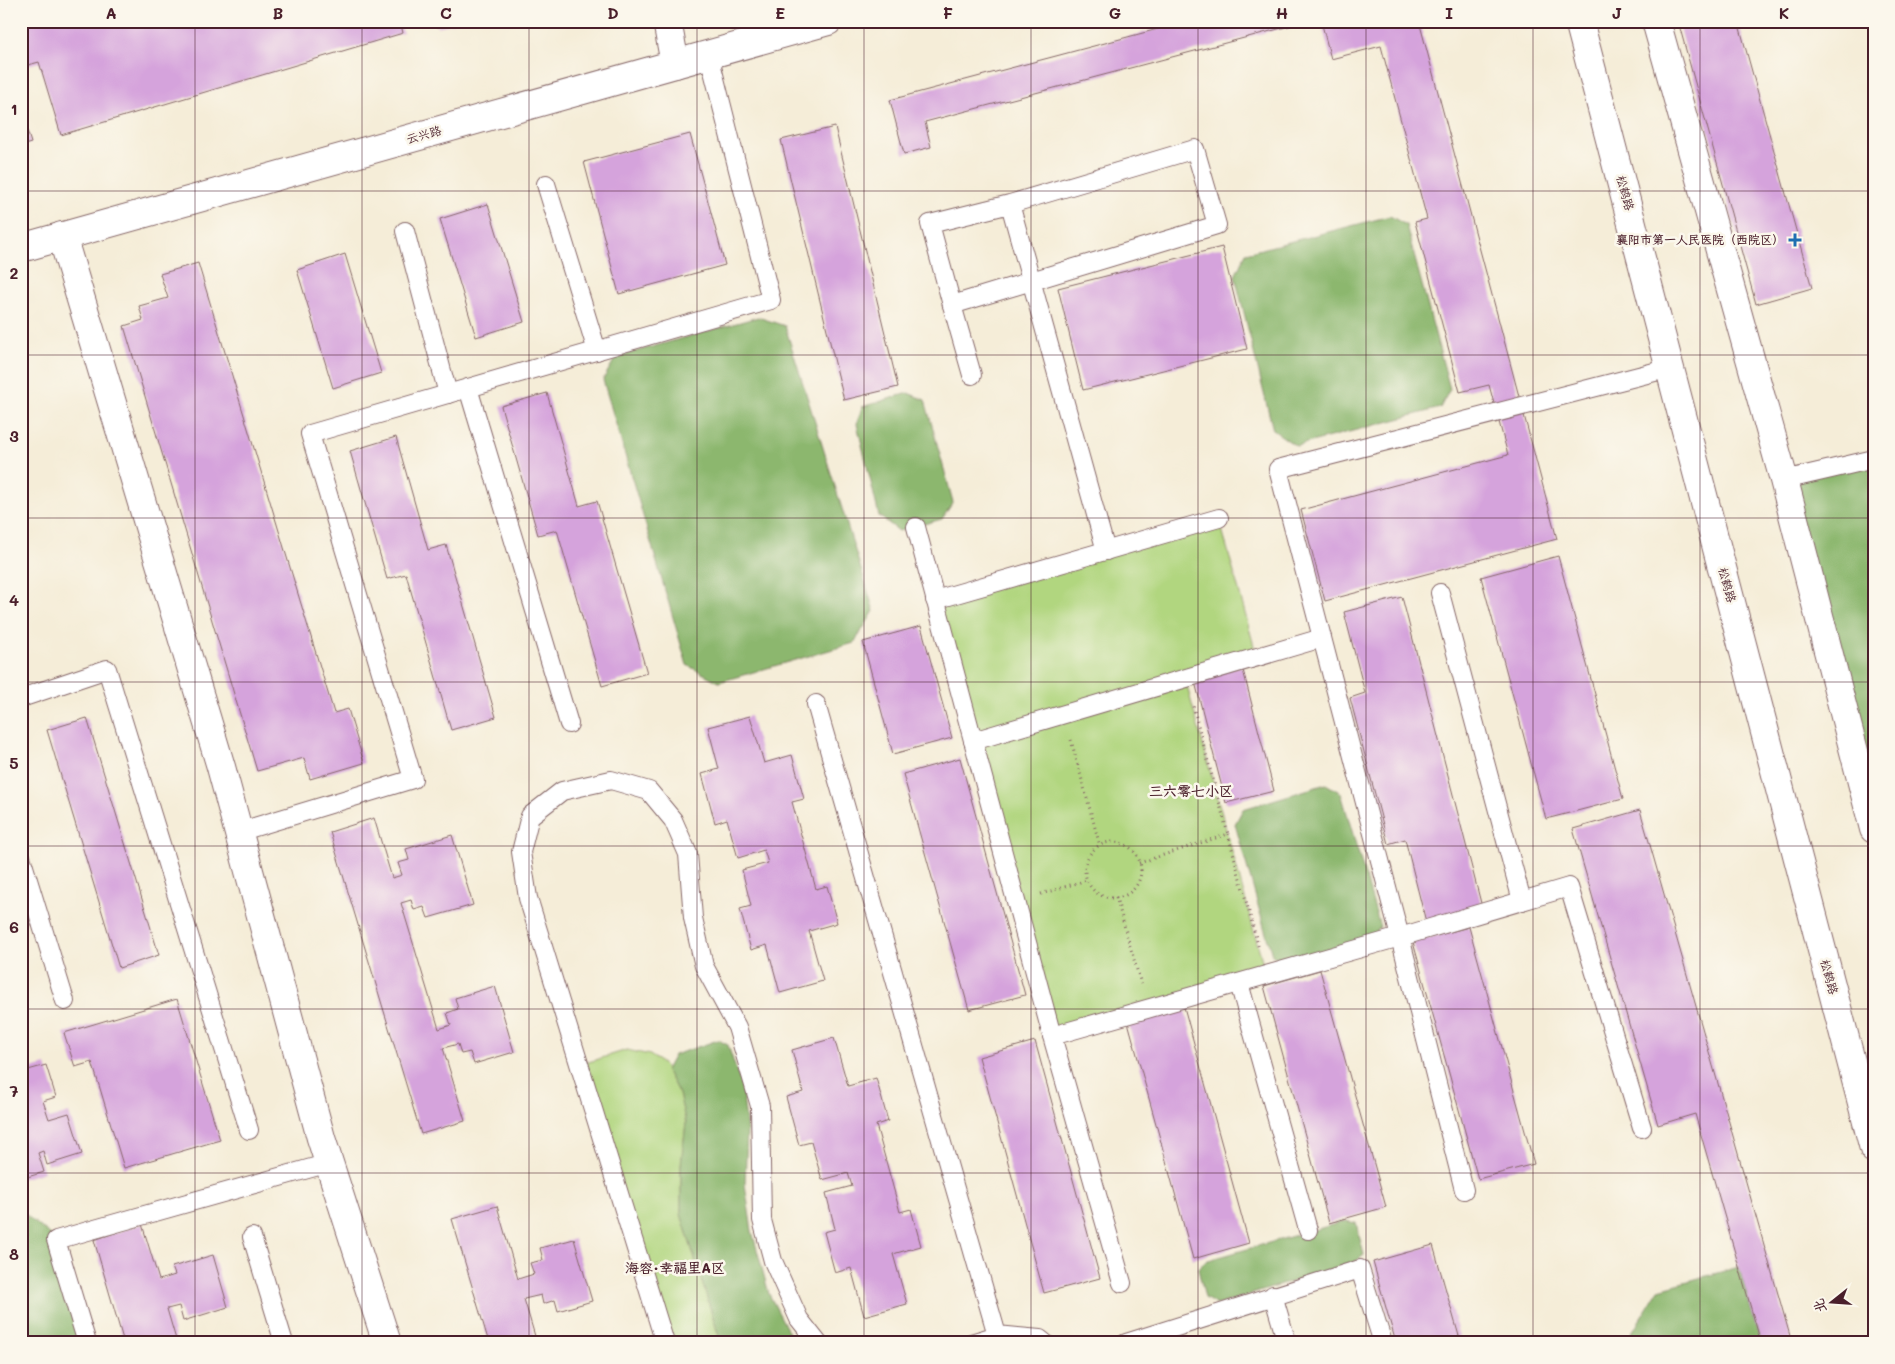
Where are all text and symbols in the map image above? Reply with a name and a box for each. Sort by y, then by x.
text: A [105,2,117,23]
text: B [273,2,283,23]
text: C [440,2,452,23]
text: D [607,2,619,23]
text: E [775,2,785,23]
text: F [943,2,953,23]
text: G [1109,2,1121,23]
text: H [1276,2,1288,23]
text: I [1445,2,1453,23]
text: J [1612,2,1622,23]
text: K [1779,2,1789,23]
text: 1 [10,98,18,119]
street label: 云兴路 [404,121,443,147]
street label: 松鹤路 [1614,173,1638,212]
place label: 襄阳市第一人民医院（西院区） [1616,231,1784,247]
marker: 襄阳市第一人民医院（西院区） [1788,233,1802,247]
text: 2 [10,262,19,283]
text: 3 [9,425,19,446]
street label: 松鹤路 [1716,565,1740,604]
text: 4 [9,589,19,610]
text: 5 [9,752,19,773]
district label: 三六零七小区 [1149,781,1233,800]
text: 6 [9,916,19,937]
street label: 松鹤路 [1818,957,1842,996]
text: 7 [10,1080,19,1101]
text: 8 [9,1243,19,1264]
district label: 海容·幸福里A区 [625,1258,725,1277]
north arrow [1808,1276,1858,1326]
text: 北 [1808,1296,1830,1315]

